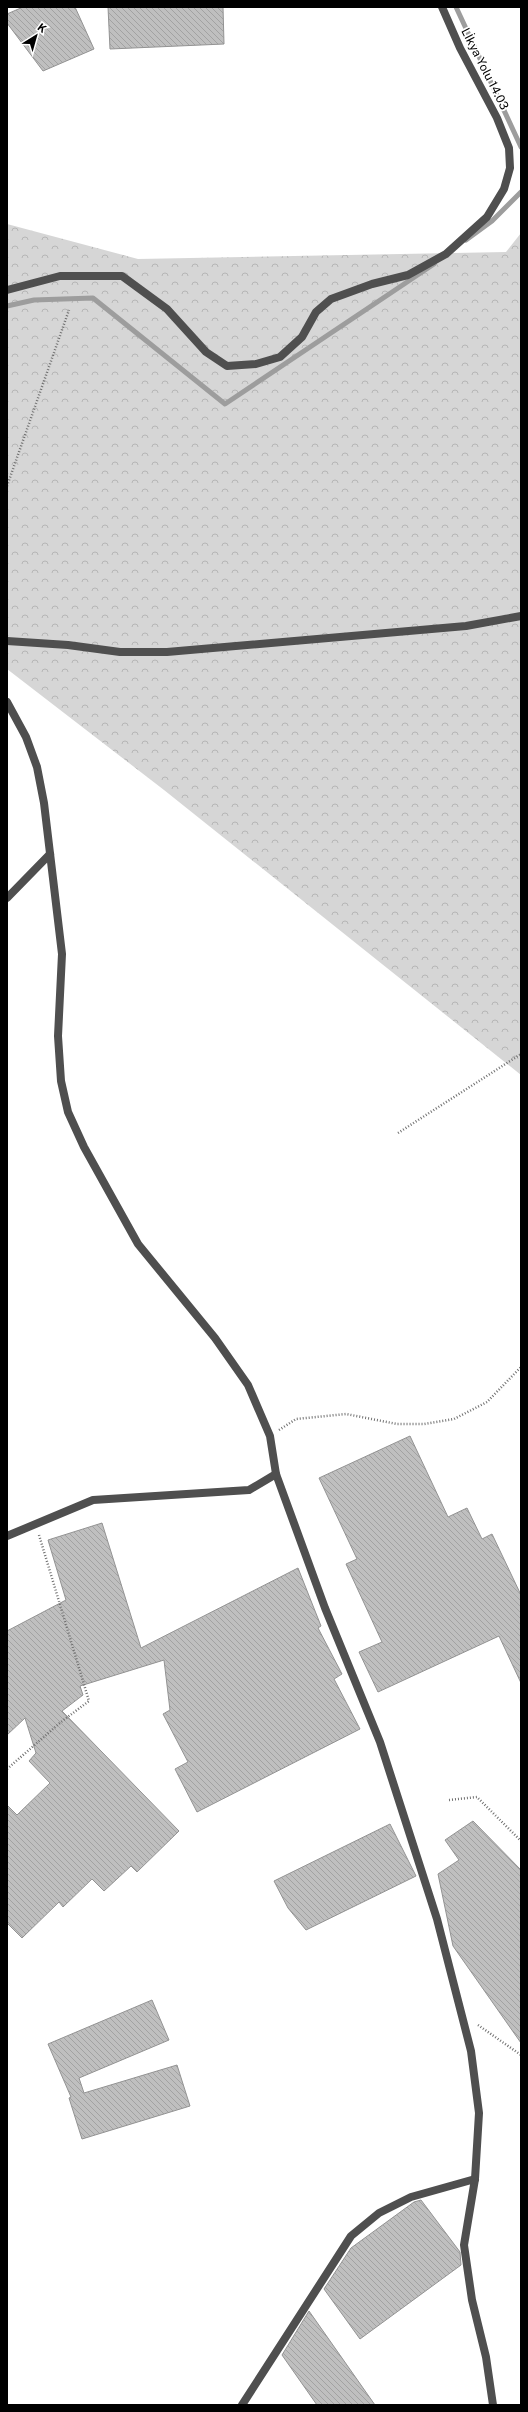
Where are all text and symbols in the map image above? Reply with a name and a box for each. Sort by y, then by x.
north arrow [16,16,56,56]
text: K [35,21,49,35]
street label: Lİkya Yolu 14.03 [458,26,512,112]

